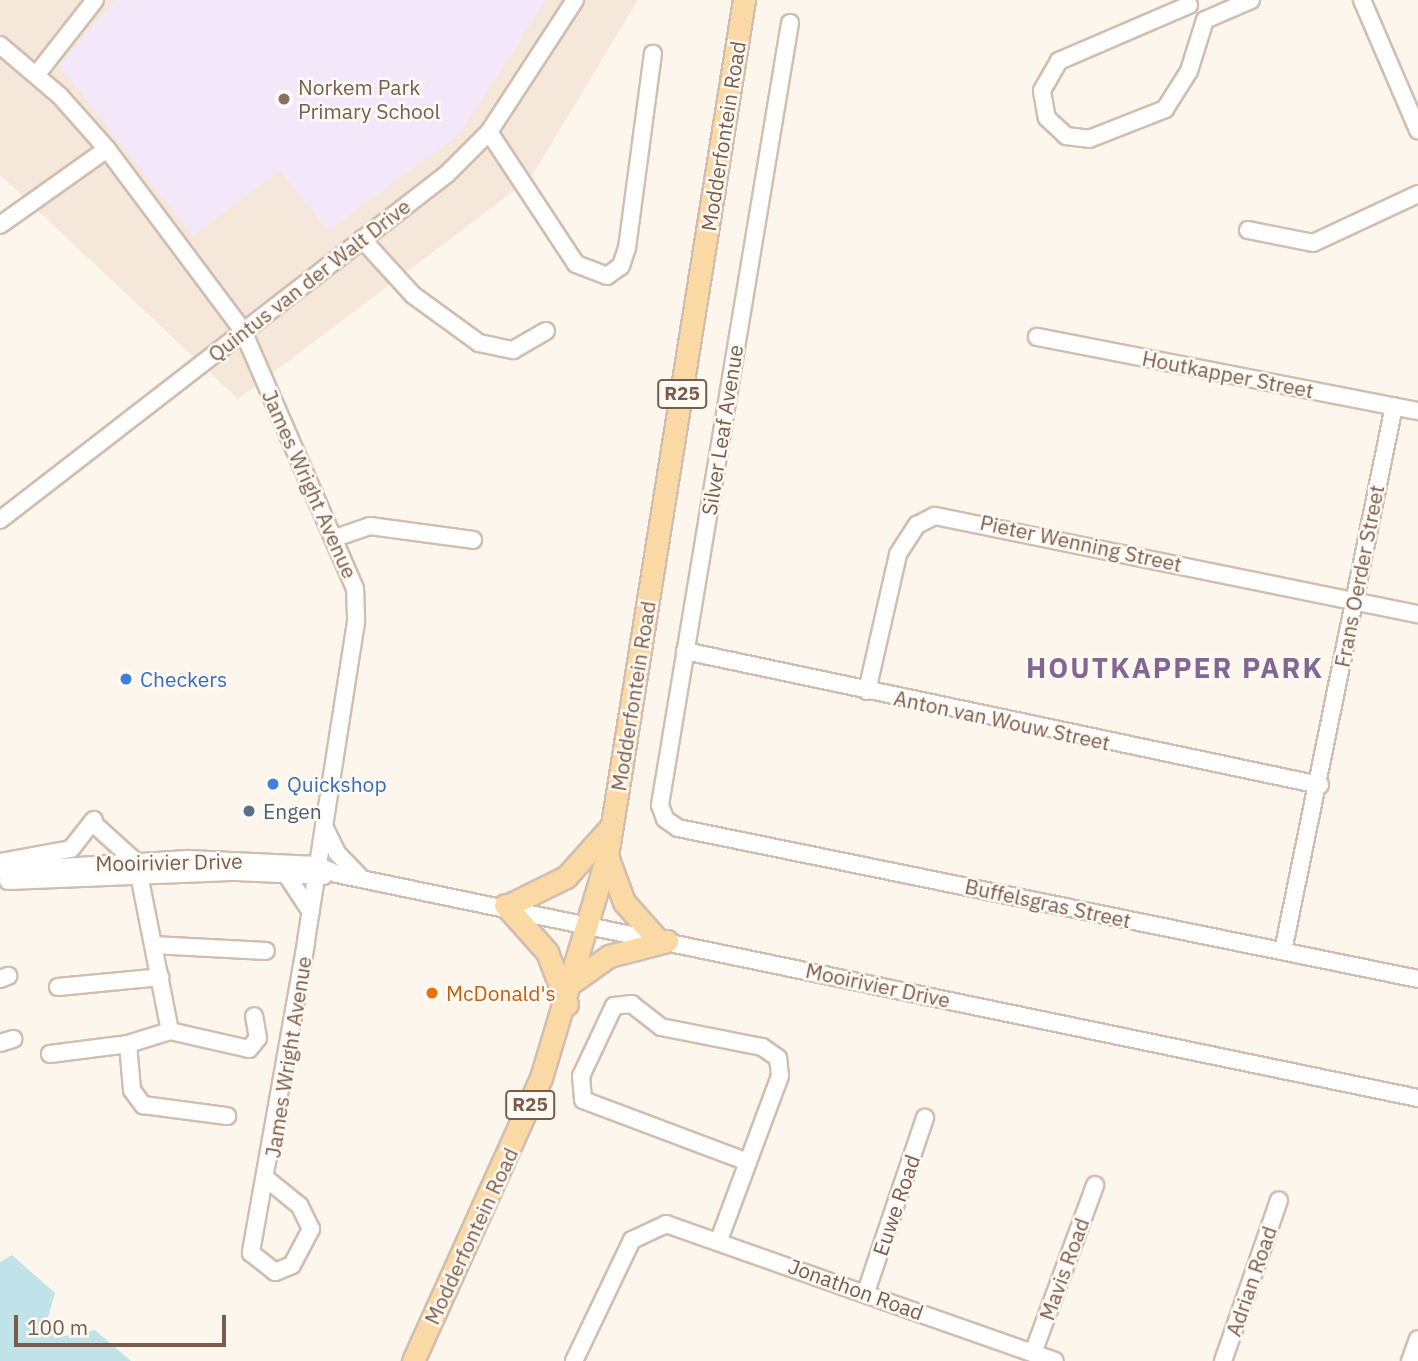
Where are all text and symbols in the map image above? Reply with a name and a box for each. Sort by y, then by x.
street label: Modderfontein Road [696,39,750,233]
place label: Norkem Park Primary School [298,74,440,124]
marker: Norkem Park Primary School [276,91,292,107]
street label: Quintus van der Walt Drive [203,193,415,367]
street label: Silver Leaf Avenue [696,343,748,517]
street label: Houtkapper Street [1140,345,1316,403]
road number: R25 [656,378,708,410]
street label: James Wright Avenue [257,386,363,582]
street label: Frans Oerder Street [1329,483,1389,669]
street label: Pieter Wenning Street [978,509,1184,577]
street label: Modderfontein Road [606,599,660,793]
district label: HOUTKAPPER PARK [1028,651,1322,685]
place label: Checkers [140,666,227,692]
marker: Checkers [118,671,134,687]
street label: Anton van Wouw Street [892,685,1112,755]
place label: Quickshop [287,771,387,797]
marker: Quickshop [265,776,281,792]
place label: Engen [263,798,322,824]
marker: Engen [241,803,257,819]
street label: Mooirivier Drive [95,848,243,876]
street label: Buffelsgras Street [963,873,1133,933]
street label: James Wright Avenue [260,954,316,1160]
street label: Mooirivier Drive [803,957,953,1013]
place label: McDonald's [446,980,556,1006]
marker: McDonald's [424,985,440,1001]
road number: R25 [504,1090,556,1120]
street label: Modderfontein Road [419,1144,523,1328]
street label: Euwe Road [867,1151,925,1259]
street label: Mavis Road [1034,1214,1094,1324]
street label: Adrian Road [1220,1223,1282,1339]
street label: Jonathon Road [785,1253,927,1325]
scale bar [18,1302,229,1346]
text: 100 m [27,1313,88,1341]

